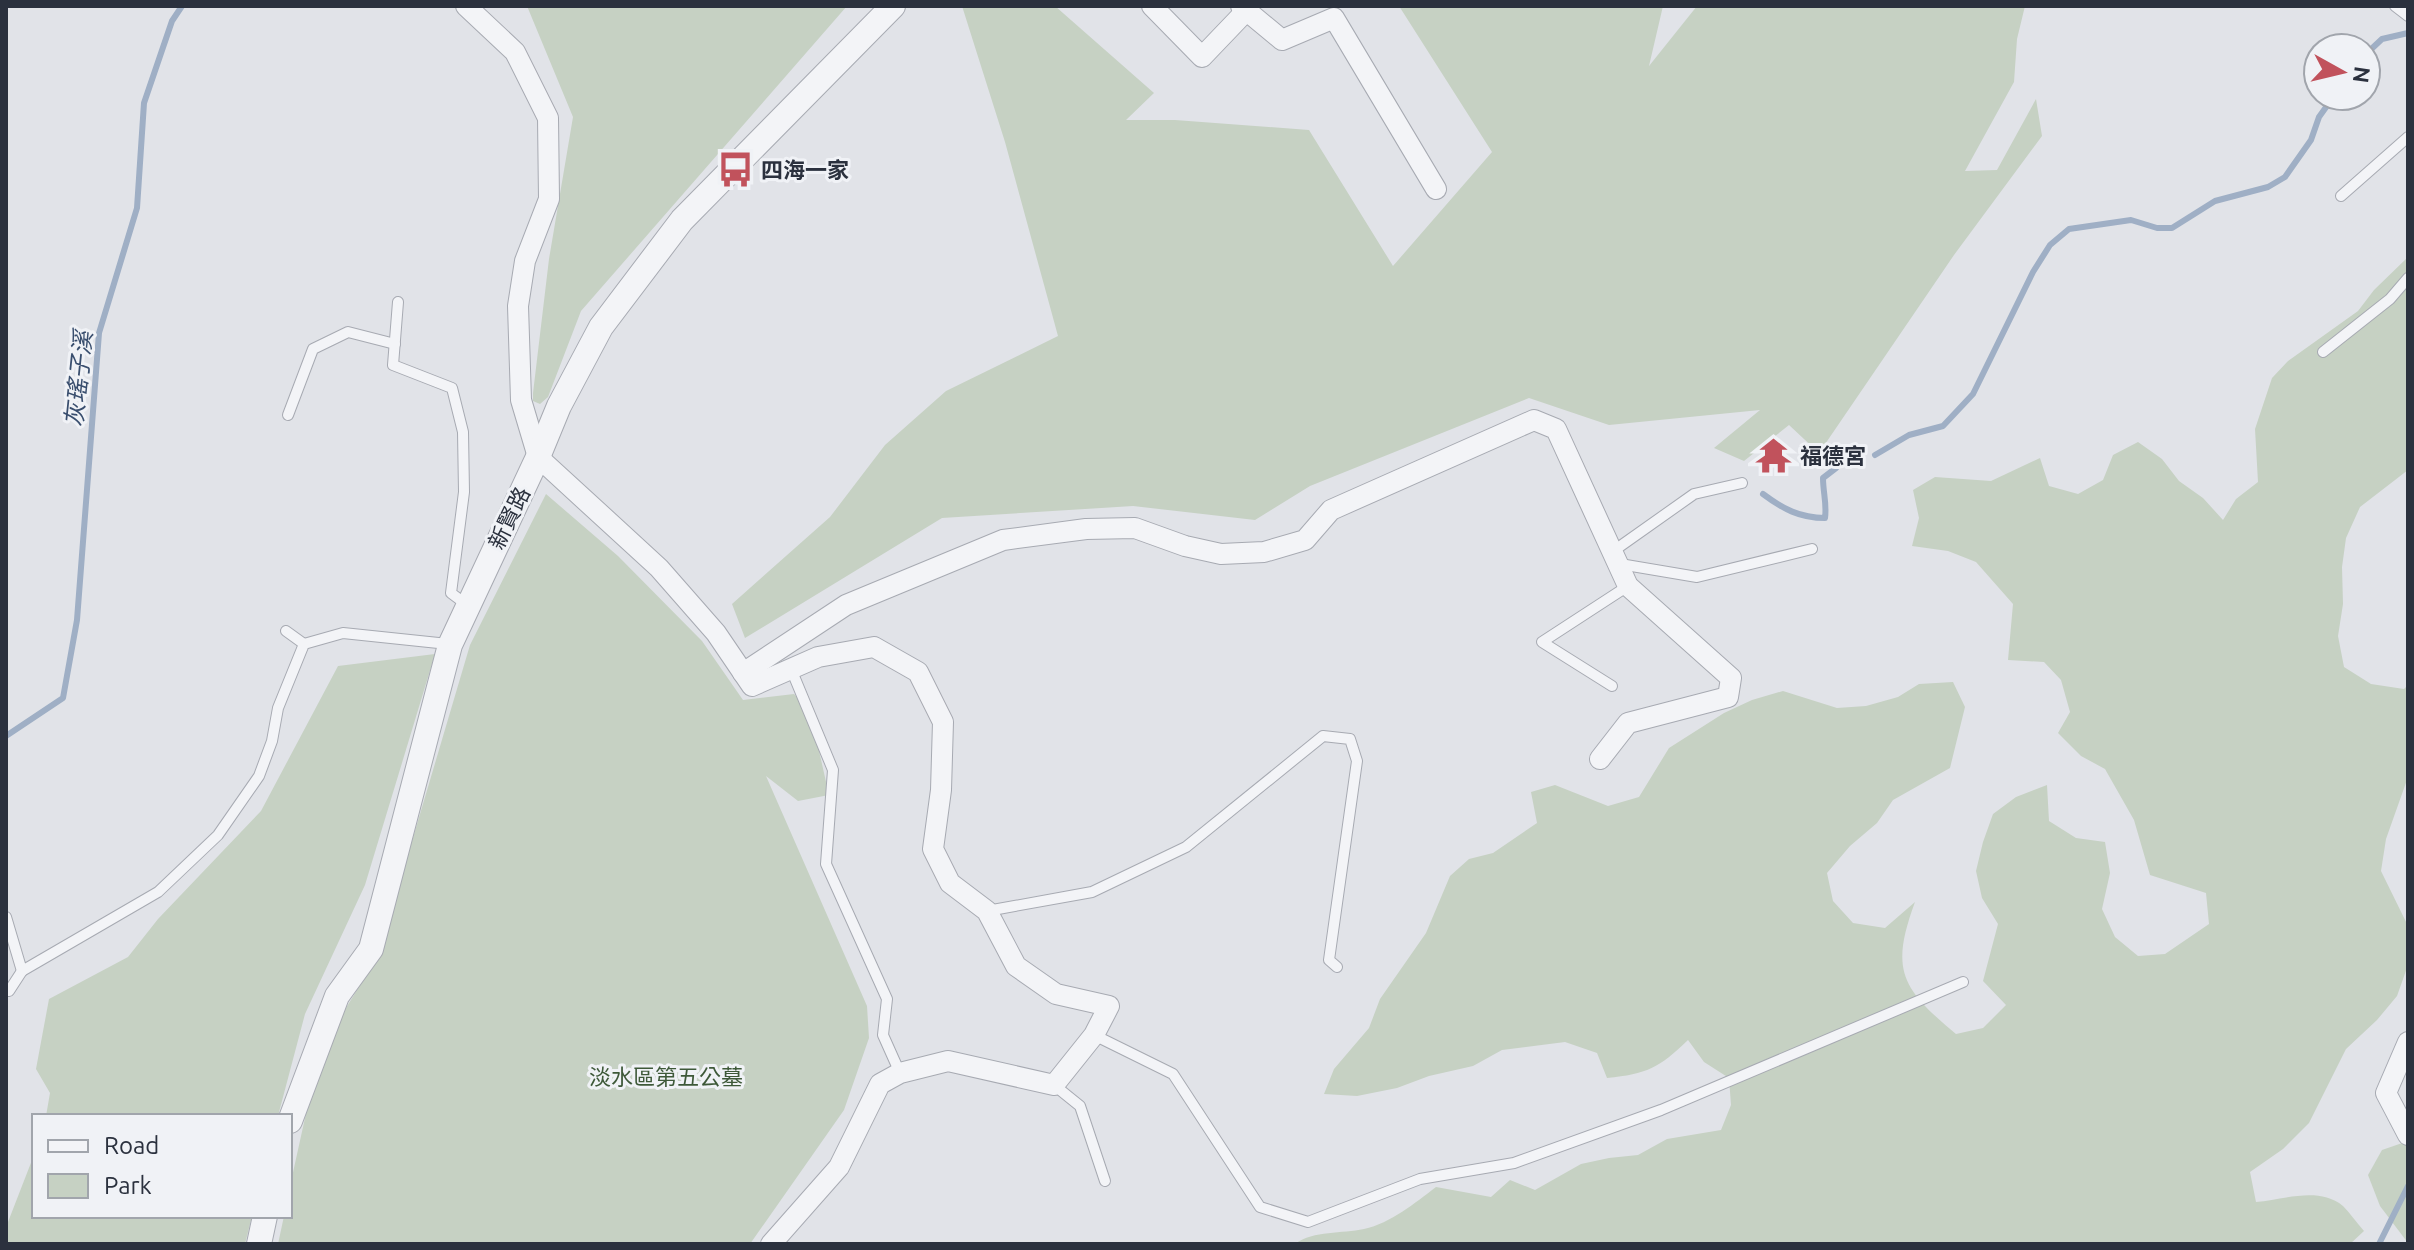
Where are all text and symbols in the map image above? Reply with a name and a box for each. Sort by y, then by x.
north arrow [2302,32,2382,112]
text: N [2349,65,2376,85]
bus stop icon: 四海一家 [716,151,754,189]
place label: 四海一家 [761,157,849,182]
water label: 灰瑤子溪 [60,327,97,428]
temple icon: 福德宮 [1755,437,1793,475]
place label: 福德宮 [1800,443,1866,468]
street label: 新賢路 [483,483,534,553]
park label: 淡水區第五公墓 [589,1064,743,1089]
legend [32,1114,292,1218]
text: Road [104,1132,159,1159]
text: Park [104,1172,152,1199]

